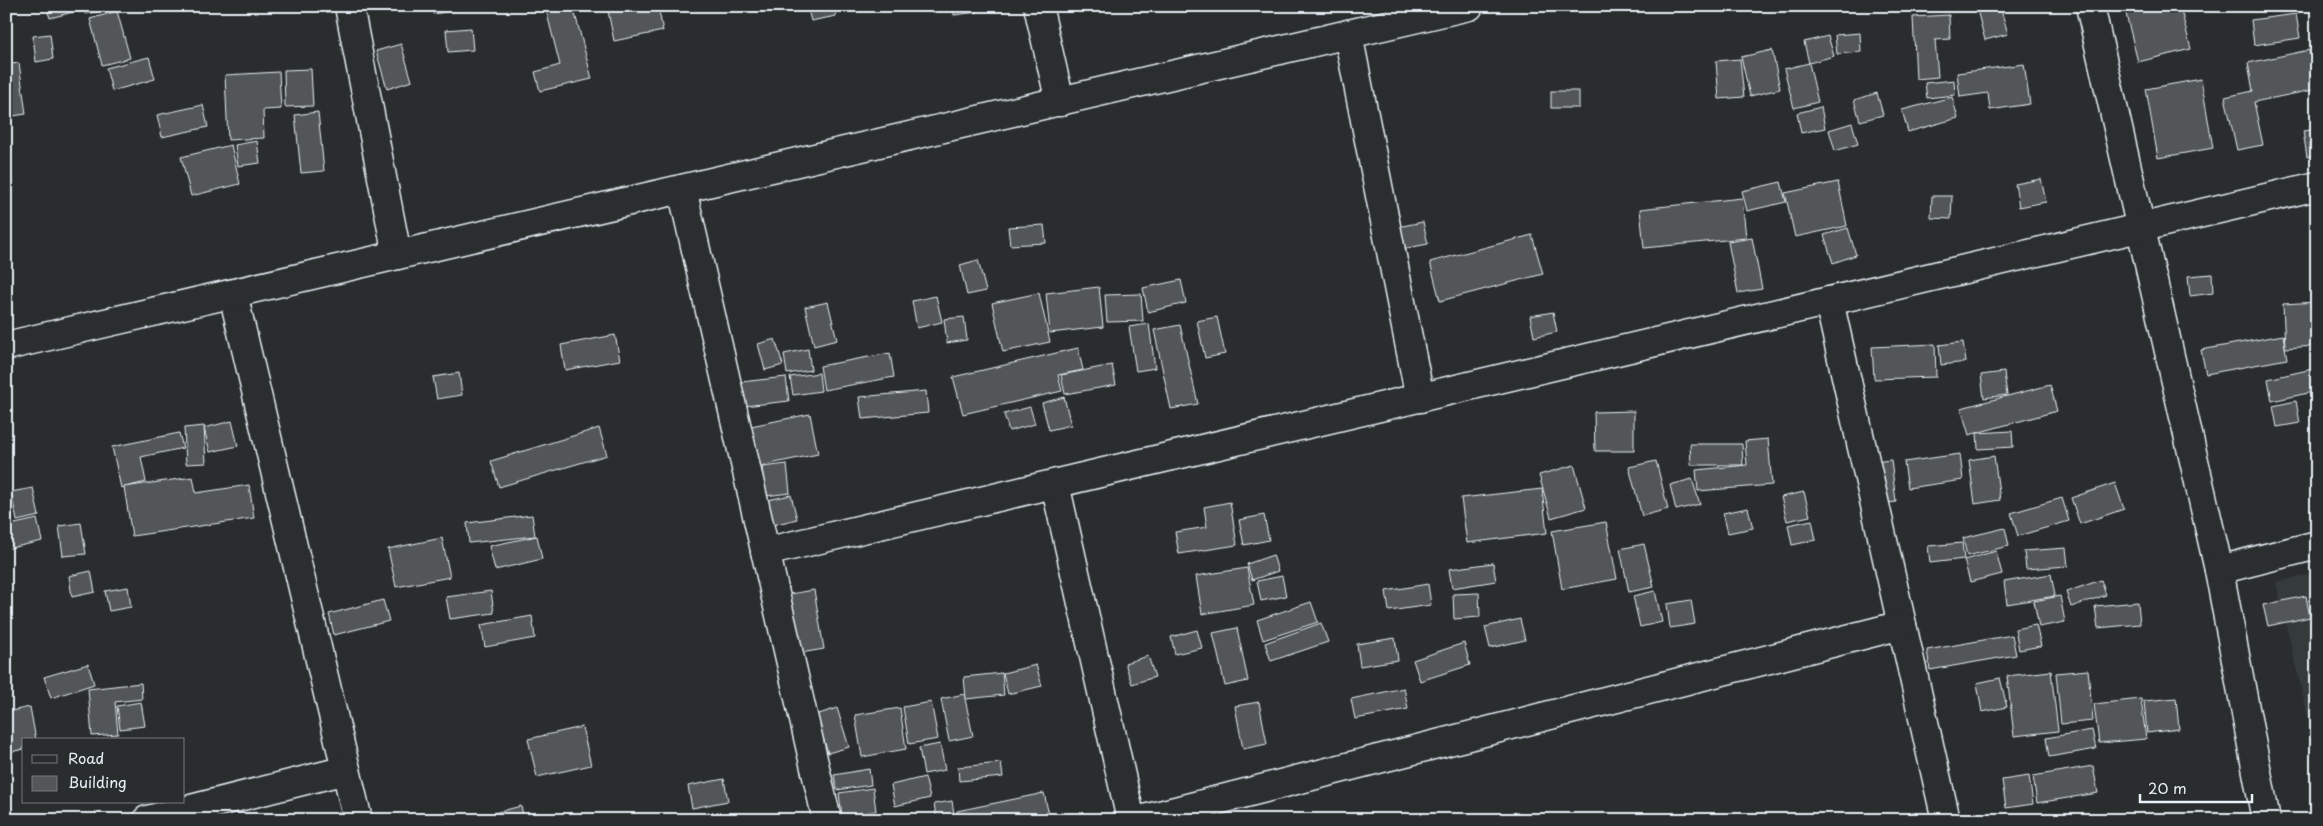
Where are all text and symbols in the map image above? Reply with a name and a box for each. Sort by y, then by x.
legend [22,738,185,804]
text: Road [68,746,104,769]
text: Building [68,770,127,793]
scale bar [2140,771,2253,803]
text: 20 m [2148,776,2187,799]

